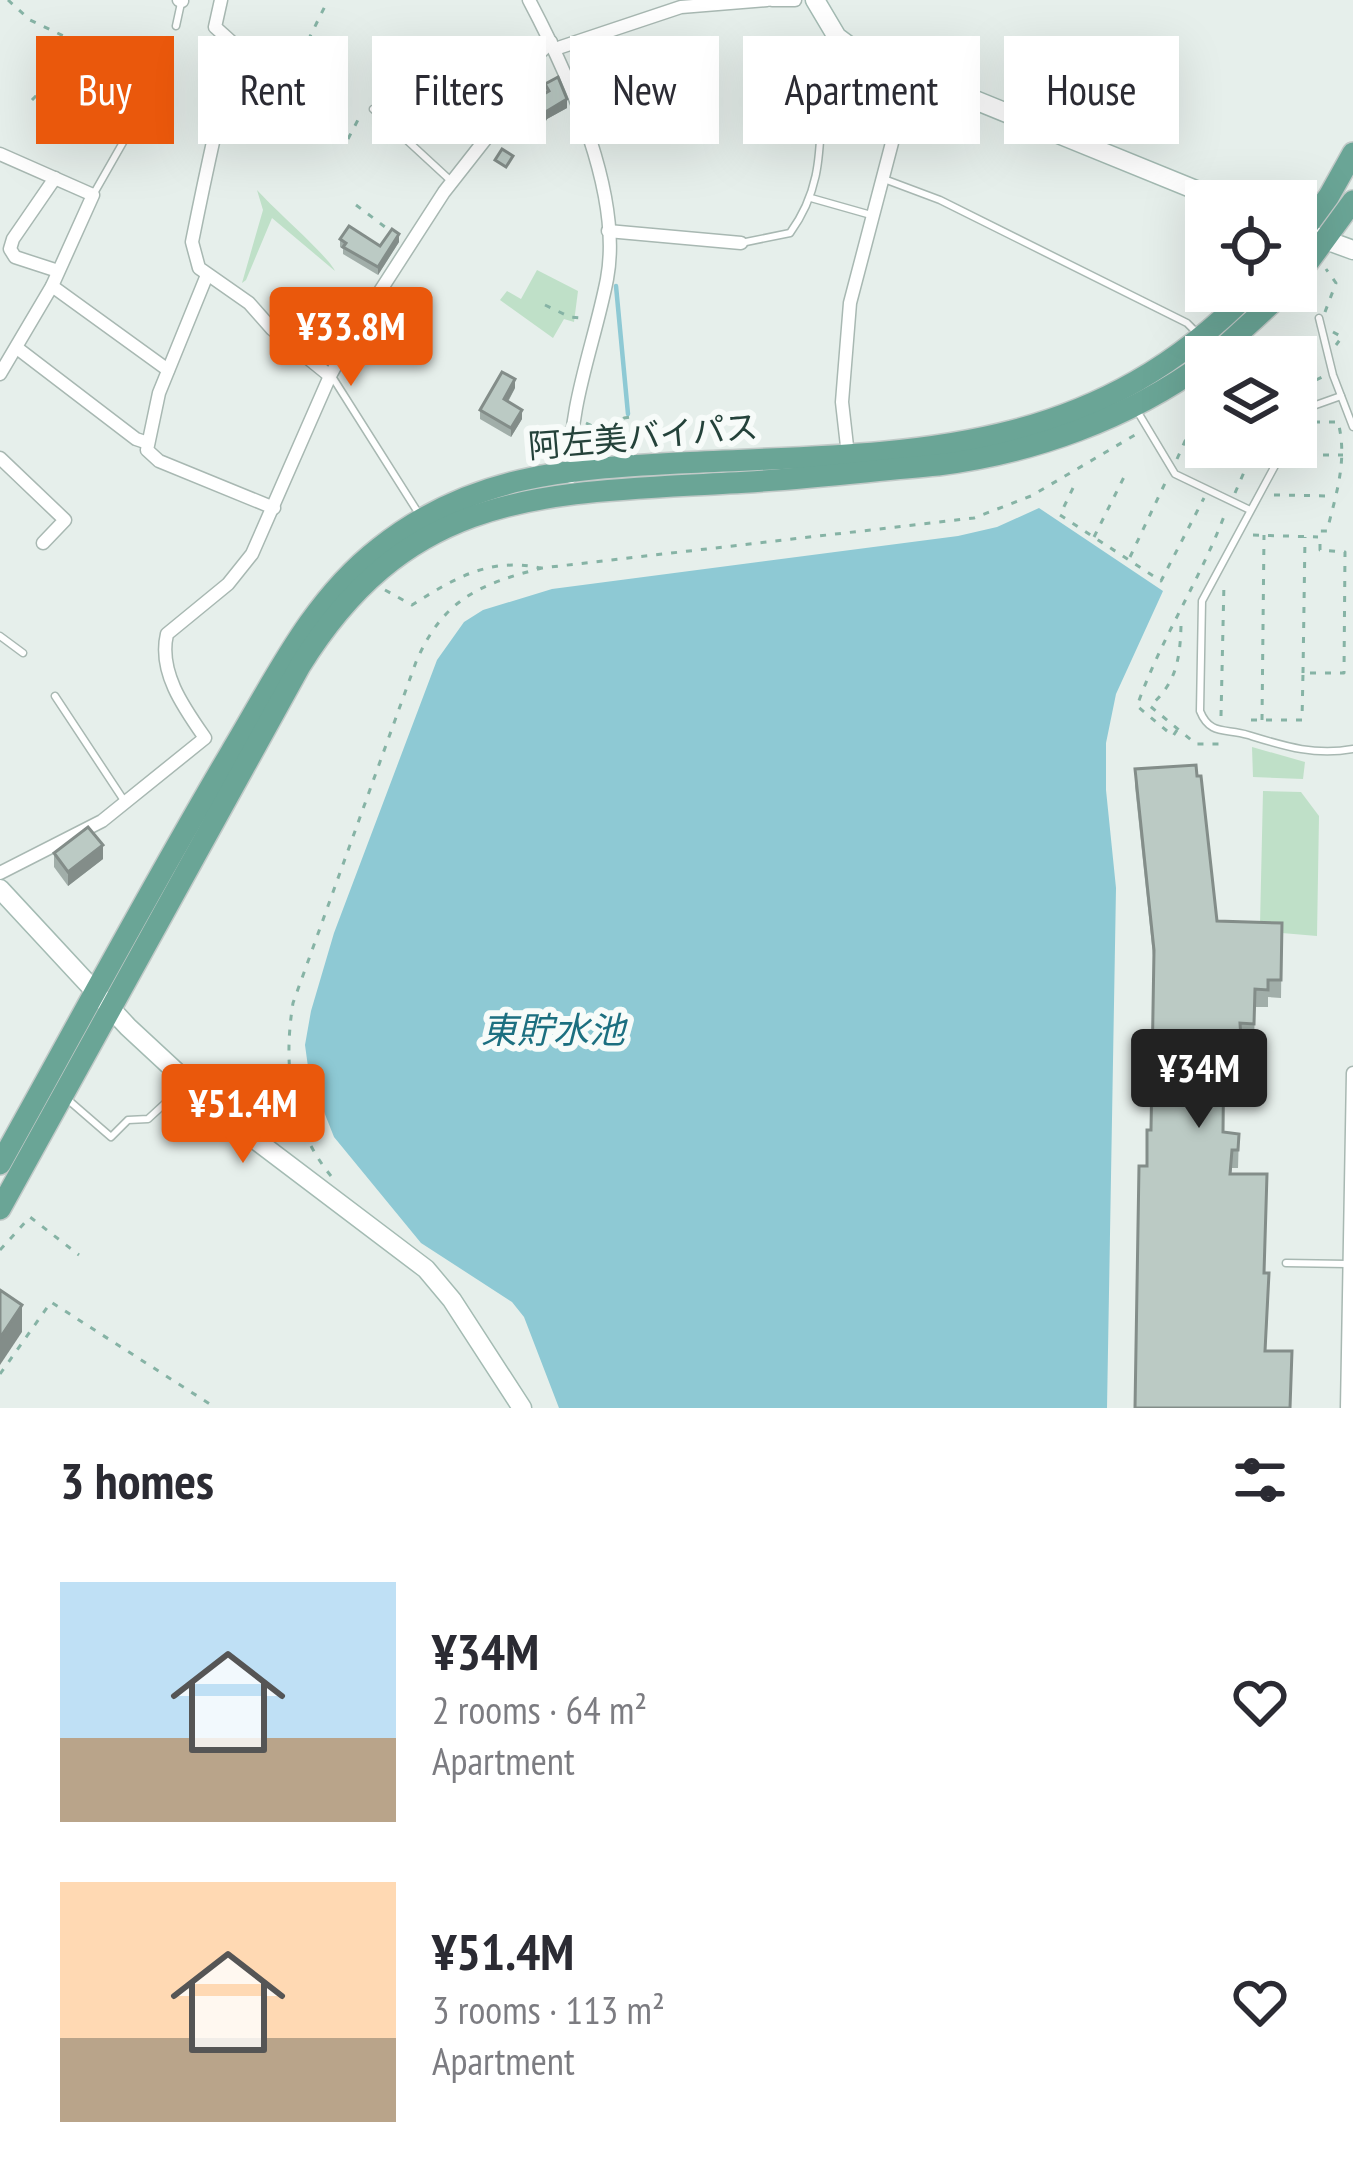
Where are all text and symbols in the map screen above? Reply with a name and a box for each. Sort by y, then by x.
chip: Buy [36,36,174,144]
chip: Rent [198,36,348,144]
chip: Filters [372,36,546,144]
chip: New [570,36,719,144]
chip: Apartment [743,36,980,144]
chip: House [1004,36,1179,144]
map controls [1185,180,1317,468]
button: locate [1185,180,1317,312]
pin: ¥33.8M [253,287,449,389]
text: ¥33.8M [297,300,405,351]
button: layers [1185,336,1317,468]
street label: 阿左美バイパス [526,404,760,467]
water label: 東貯水池 [481,1006,628,1053]
pin: ¥34M [1128,1029,1270,1131]
text: ¥34M [1158,1042,1240,1093]
pin: ¥51.4M [145,1064,341,1166]
text: ¥51.4M [189,1077,297,1128]
text: 3 homes [60,1447,214,1513]
icon: filters [1227,1447,1293,1513]
text: ¥34M [432,1618,539,1684]
icon: home [156,1630,300,1774]
icon: heart [1227,1669,1293,1735]
text: 2 rooms · 64 m² [432,1684,647,1735]
text: Apartment [432,1735,575,1786]
text: ¥51.4M [432,1918,574,1984]
icon: home [156,1930,300,2074]
icon: heart [1227,1969,1293,2035]
text: 3 rooms · 113 m² [432,1984,665,2035]
text: Apartment [432,2035,575,2086]

